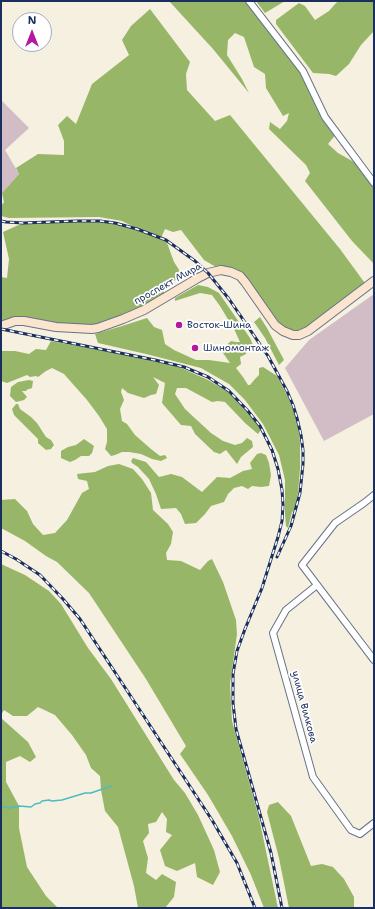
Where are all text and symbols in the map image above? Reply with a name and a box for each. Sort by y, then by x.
north arrow [12,12,52,52]
text: N [28,13,36,28]
street label: проспект Мира [132,260,204,308]
place label: Восток-Шина [187,319,251,331]
marker: Восток-Шина [174,320,184,330]
place label: Шиномонтаж [203,342,269,354]
marker: Шиномонтаж [190,343,200,353]
street label: улица Вилкова [289,670,319,744]

